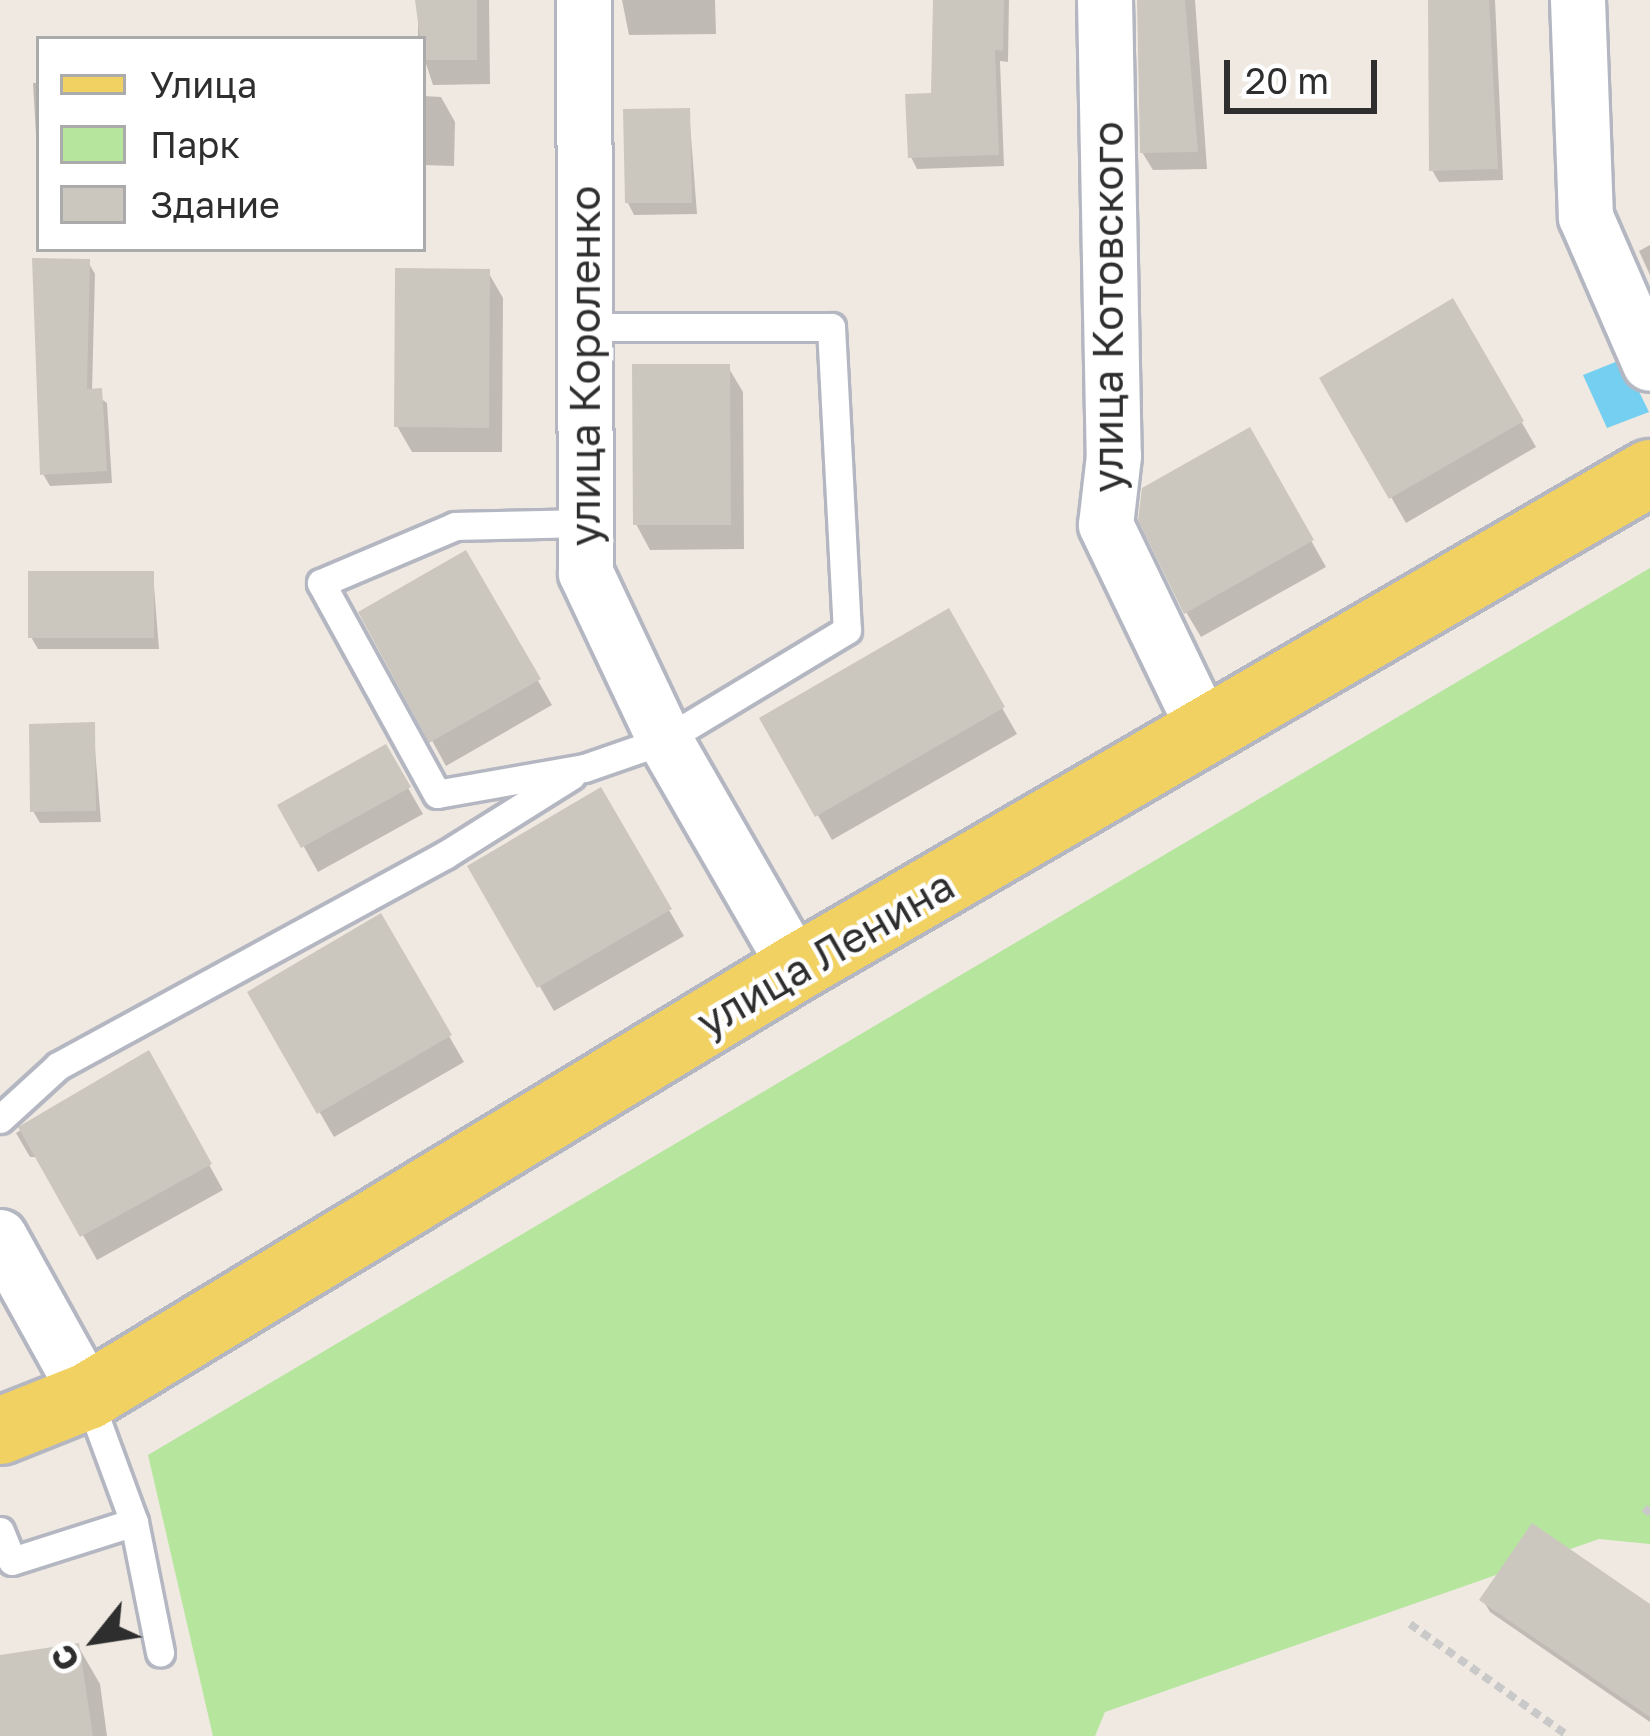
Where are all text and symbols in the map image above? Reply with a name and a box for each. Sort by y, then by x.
legend [36,36,426,252]
scale bar [1230,36,1383,110]
text: 20 m [1245,59,1329,102]
text: Улица [150,63,257,106]
street label: улица Котовского [1082,121,1132,493]
text: Парк [150,123,240,166]
text: Здание [150,183,280,226]
street label: улица Короленко [559,186,609,546]
street label: улица Ленина [687,859,963,1047]
north arrow [36,1580,156,1700]
text: С [42,1638,87,1678]

